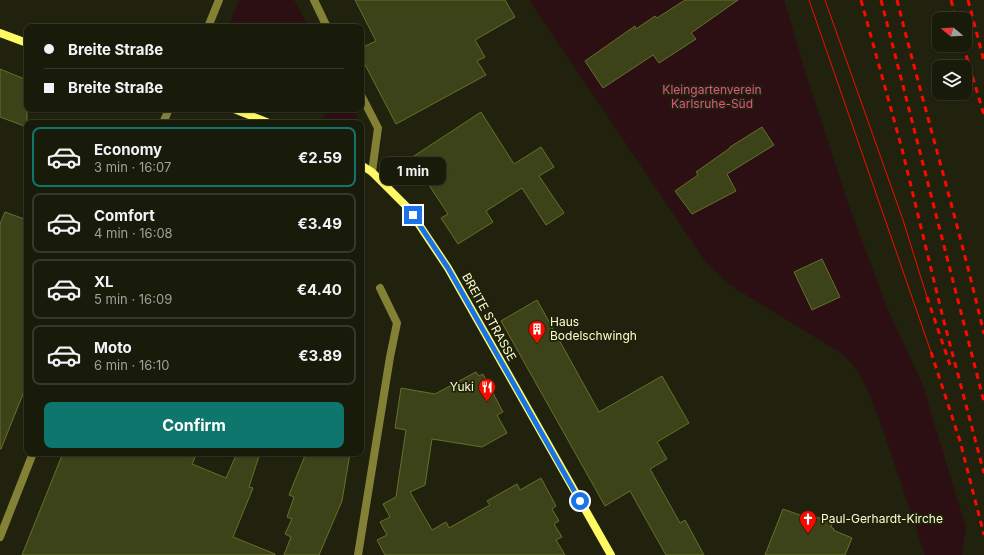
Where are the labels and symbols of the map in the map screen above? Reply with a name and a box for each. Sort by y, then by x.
north arrow [932,12,972,52]
park label: Kleingartenverein Karlsruhe-Süd [662,82,762,111]
callout: 1 min [380,157,446,185]
route end [404,206,422,224]
street label: BREITE STRASSE [459,270,520,363]
place label: Haus Bodelschwingh [550,314,637,343]
building icon: Haus Bodelschwingh [527,319,547,344]
restaurant icon: Yuki [477,377,497,402]
place label: Yuki [450,379,474,394]
route start [571,492,589,510]
church icon: Paul-Gerhardt-Kirche [798,509,818,534]
place label: Paul-Gerhardt-Kirche [821,511,943,526]

